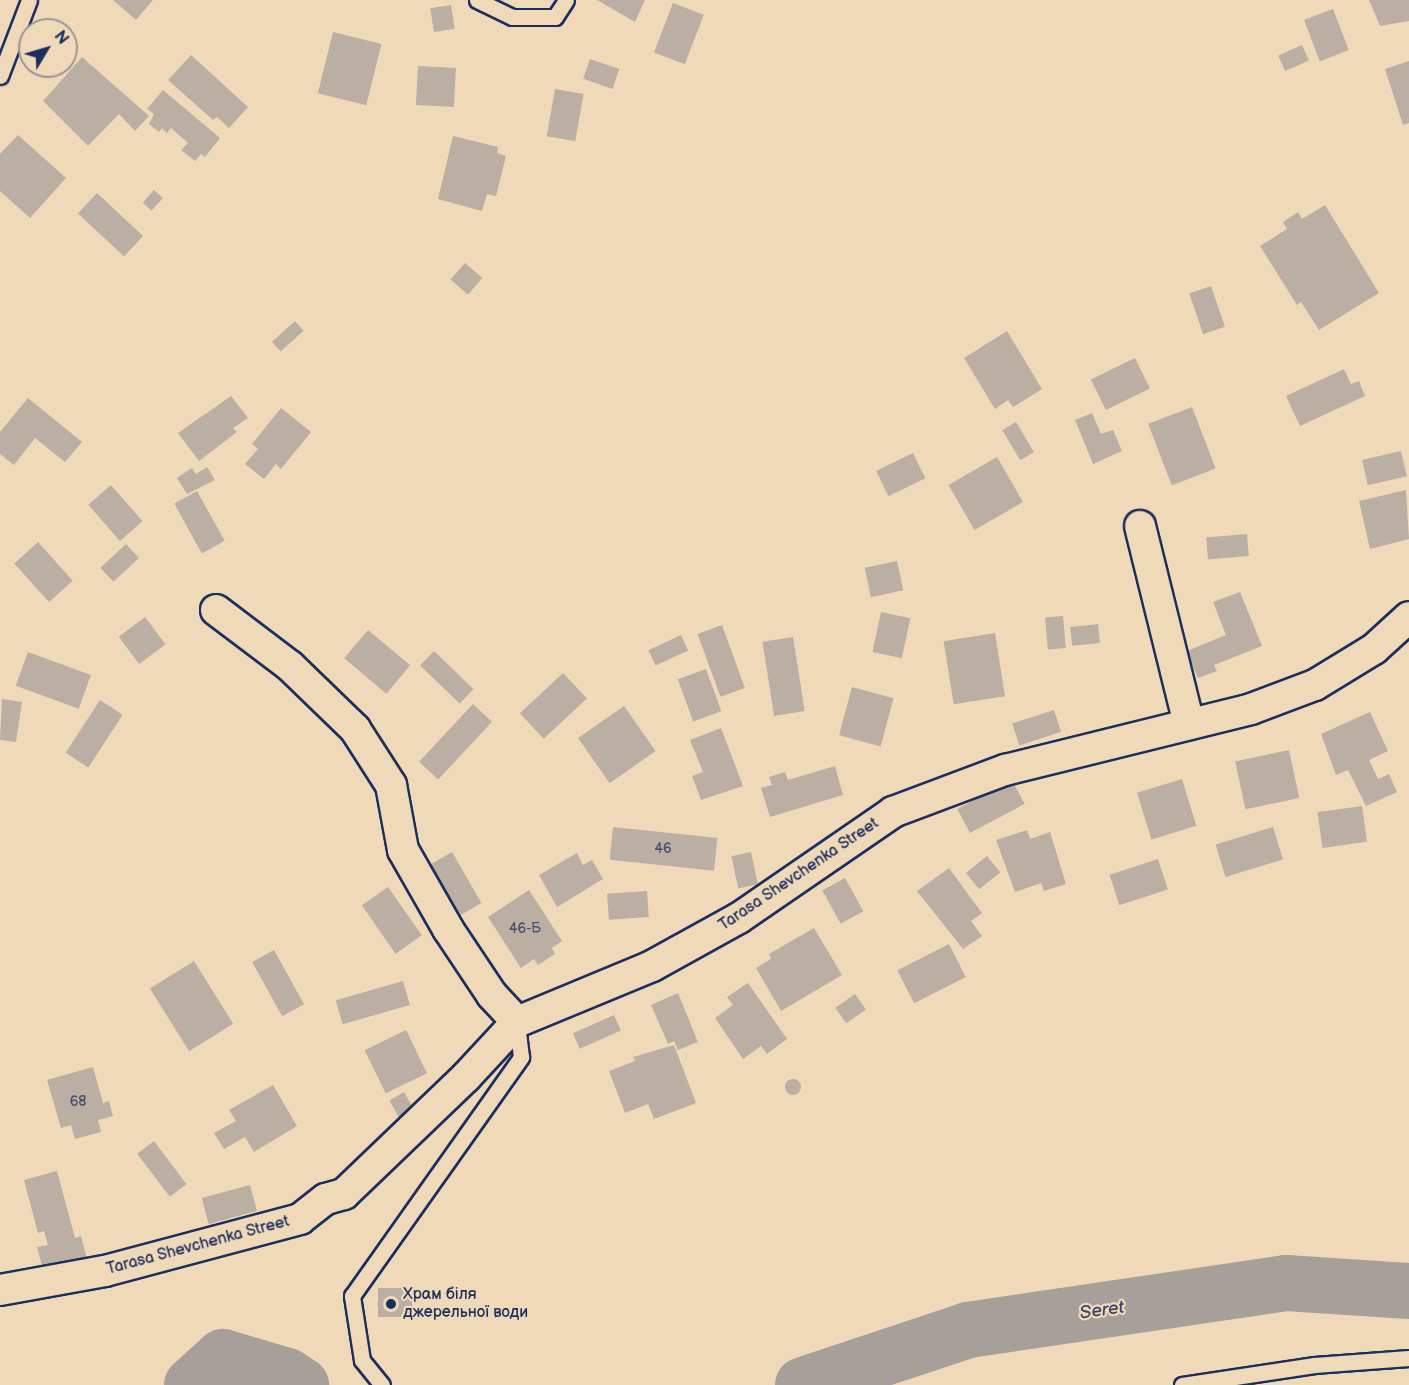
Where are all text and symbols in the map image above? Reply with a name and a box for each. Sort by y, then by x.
north arrow [18,18,78,78]
text: N [50,27,72,48]
street label: Tarasa Shevchenka Street [715,814,883,936]
house number: 46 [654,841,672,857]
house number: 46-Б [509,921,541,937]
house number: 68 [70,1094,86,1110]
street label: Tarasa Shevchenka Street [104,1212,292,1280]
place label: Храм біля джерельної води [403,1285,528,1323]
marker: Храм біля джерельної води [384,1297,398,1311]
water label: Seret [1078,1297,1126,1325]

